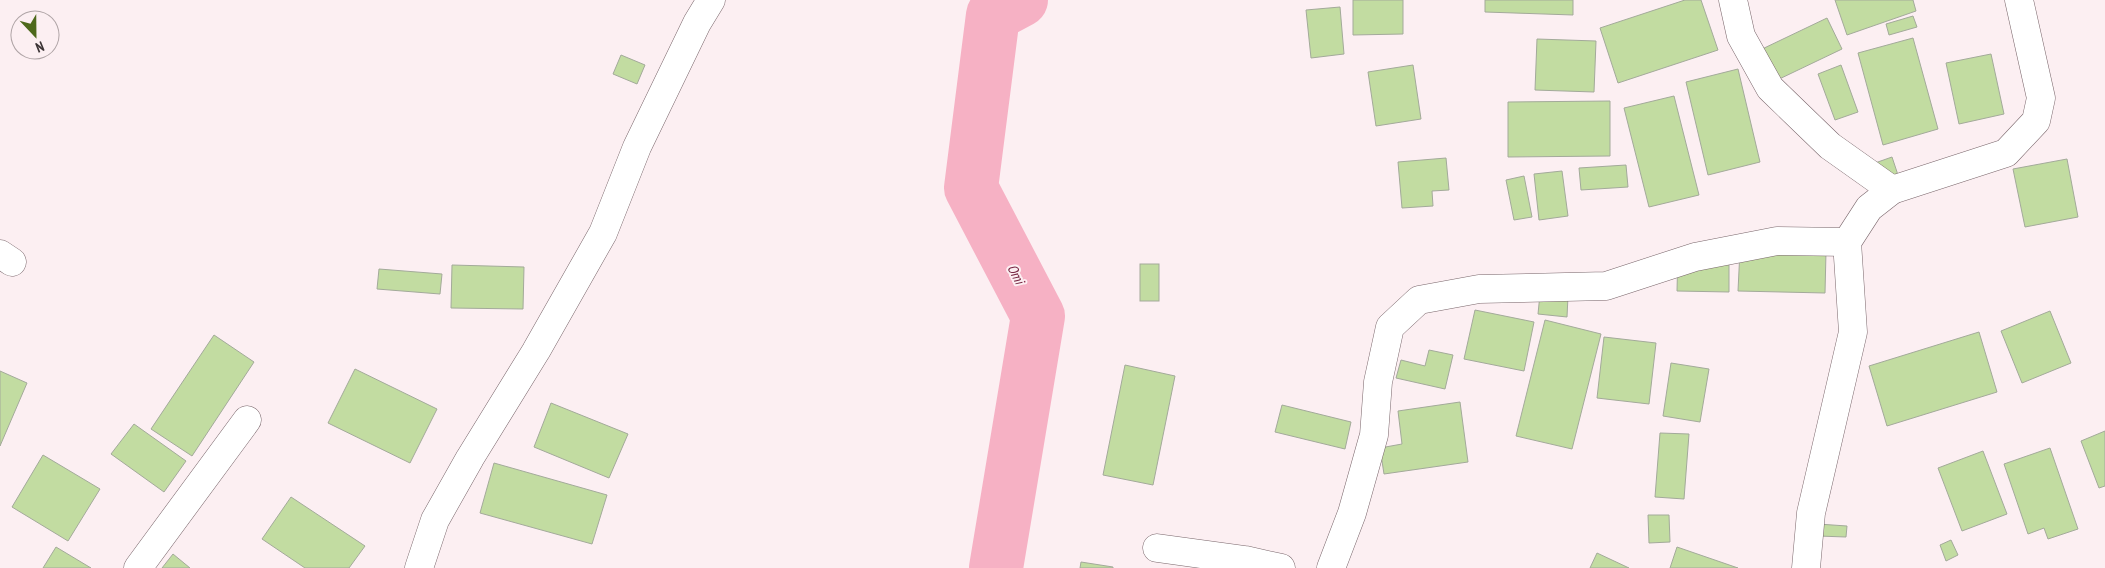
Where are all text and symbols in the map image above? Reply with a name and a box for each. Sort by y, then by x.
north arrow [10,10,60,60]
text: N [33,37,47,57]
water label: Omi [1003,261,1029,289]

